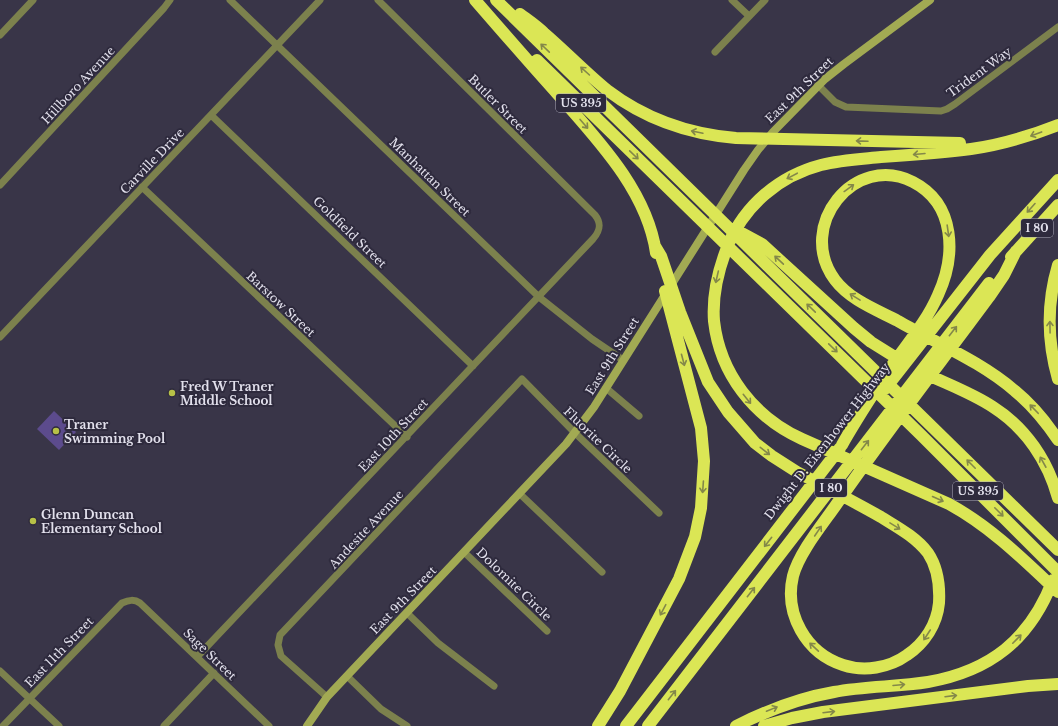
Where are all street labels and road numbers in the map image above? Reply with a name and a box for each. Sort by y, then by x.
street label: Hillboro Avenue [38,43,118,127]
street label: Trident Way [944,43,1015,101]
street label: East 9th Street [762,53,836,126]
street label: Butler Street [465,71,531,137]
road number: US 395 [556,94,606,112]
street label: Carville Drive [117,125,187,197]
street label: Manhattan Street [387,135,474,220]
street label: Goldfield Street [310,193,390,271]
road number: I 80 [1021,219,1053,237]
street label: Barstow Street [243,268,319,340]
street label: East 9th Street [582,314,642,398]
street label: Dwight D. Eisenhower Highway [761,359,893,522]
street label: East 10th Street [355,395,431,475]
street label: Fluorite Circle [561,404,635,476]
road number: I 80 [815,479,847,497]
road number: US 395 [953,482,1003,500]
street label: Andesite Avenue [325,486,406,572]
street label: Dolomite Circle [473,544,555,624]
street label: East 9th Street [367,563,440,637]
street label: East 11th Street [22,613,97,690]
street label: Sage Street [180,625,240,683]

